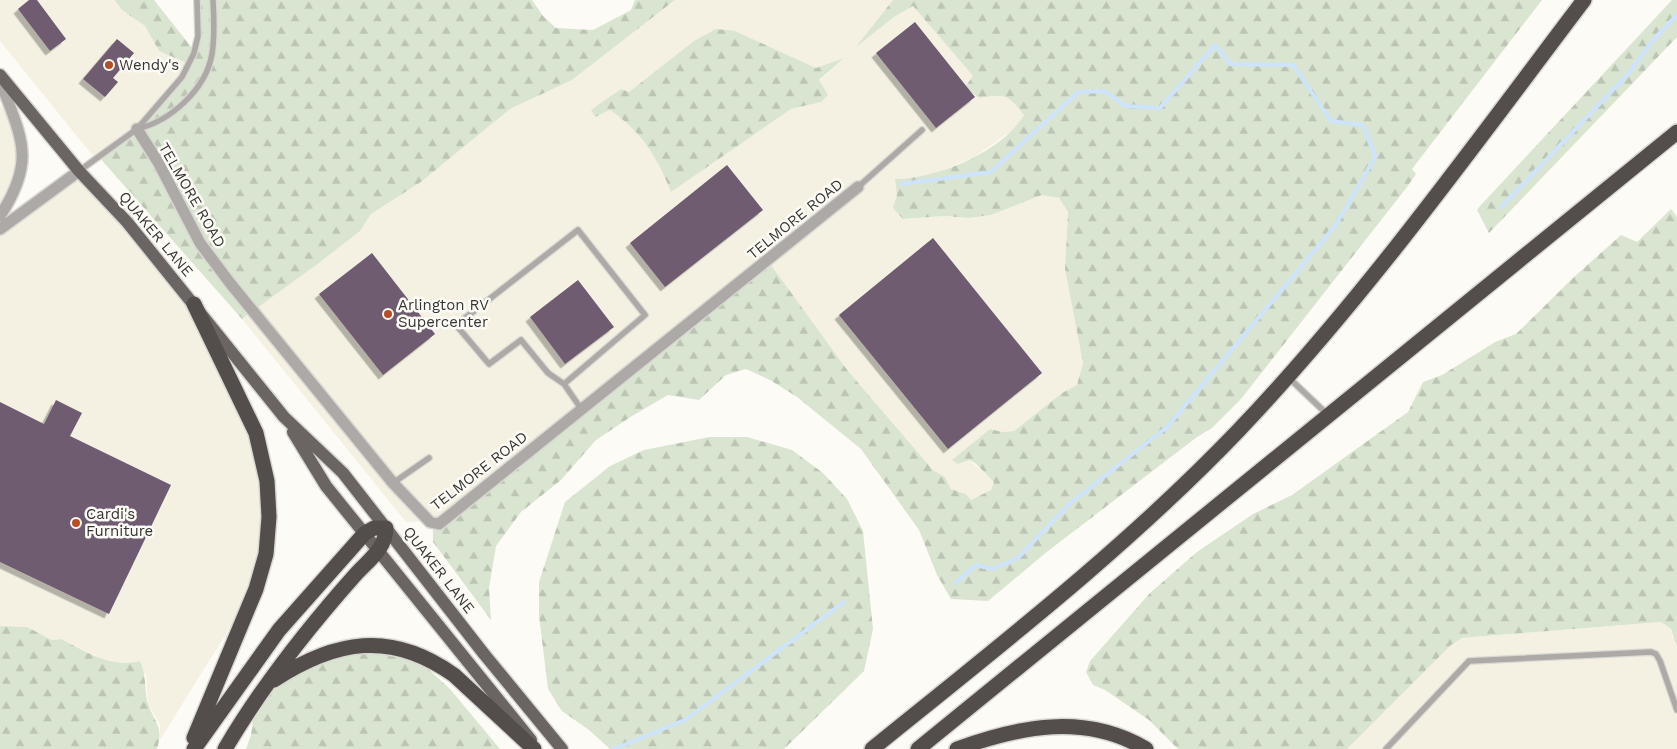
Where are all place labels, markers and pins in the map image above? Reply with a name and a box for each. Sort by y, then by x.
place label: Wendy's [119,56,179,74]
marker: Wendy's [103,59,115,71]
place label: Arlington RV Supercenter [398,296,489,331]
marker: Arlington RV Supercenter [382,308,394,320]
place label: Cardi's Furniture [86,505,153,540]
marker: Cardi's Furniture [70,517,82,529]

